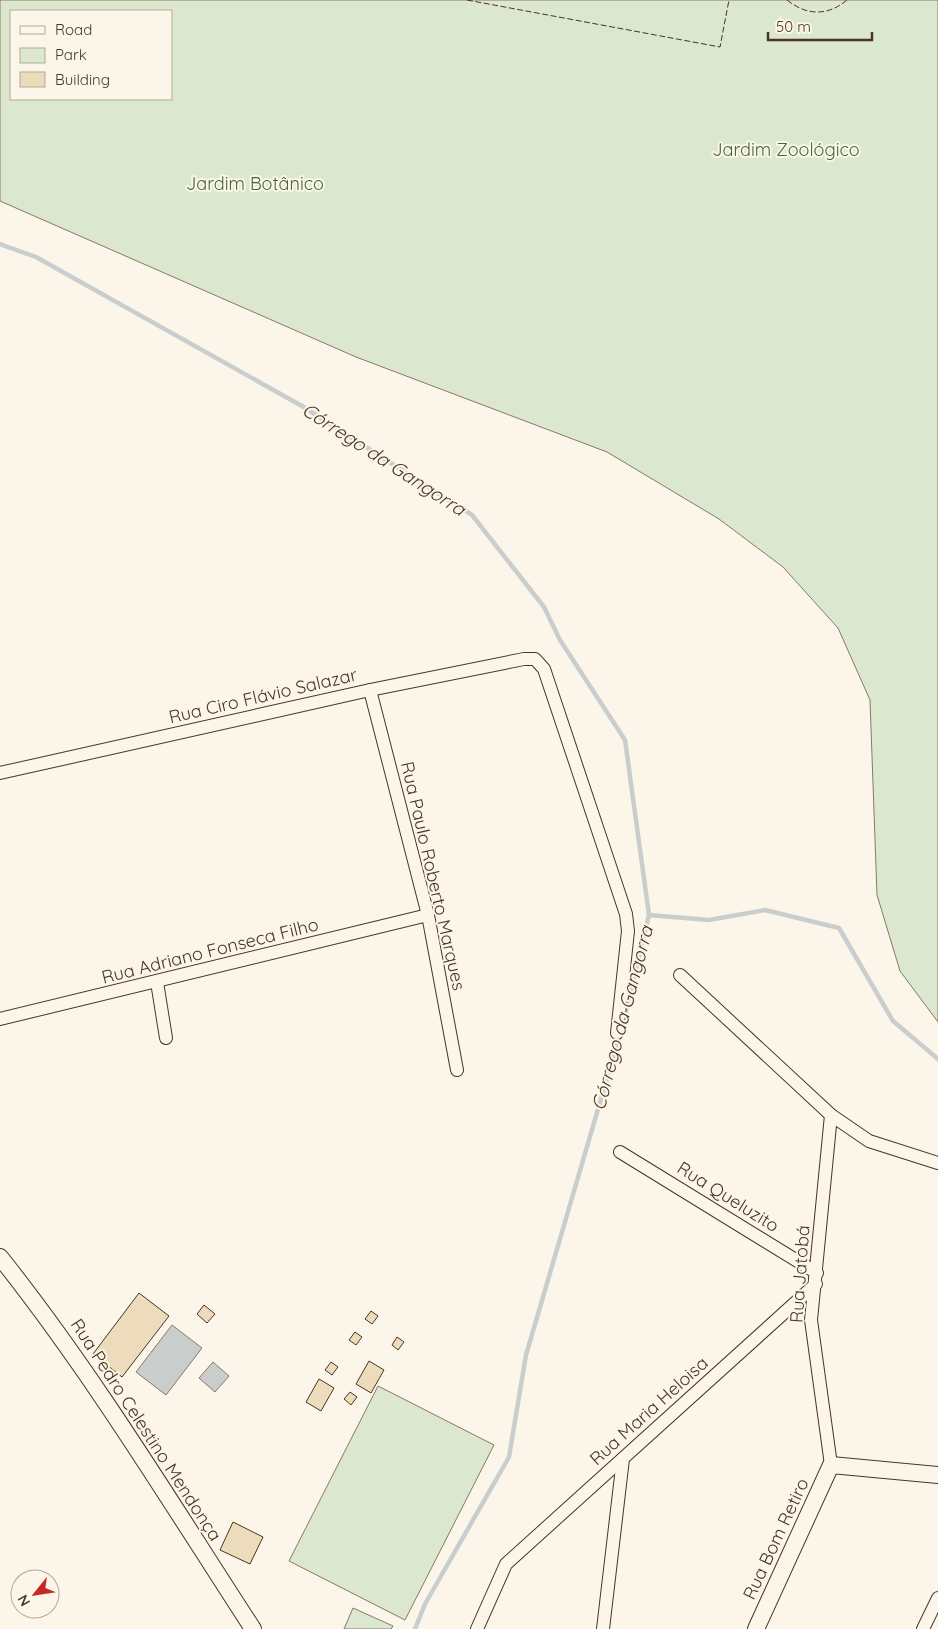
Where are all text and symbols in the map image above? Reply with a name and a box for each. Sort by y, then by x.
legend [10,10,172,100]
scale bar [768,10,872,42]
text: 50 m [776,17,811,36]
text: Road [55,20,92,39]
text: Park [55,45,87,64]
text: Building [55,70,110,89]
park label: Jardim Zoológico [712,138,860,161]
park label: Jardim Botânico [186,172,324,195]
water label: Córrego da Gangorra [298,397,471,522]
street label: Rua Ciro Flávio Salazar [166,663,359,728]
street label: Rua Paulo Roberto Marques [396,759,471,992]
street label: Rua Adriano Fonseca Filho [99,912,321,989]
water label: Córrego da Gangorra [586,922,659,1113]
street label: Rua Queluzito [673,1156,784,1237]
street label: Rua Jatobá [785,1224,814,1324]
street label: Rua Pedro Celestino Mendonça [66,1314,227,1545]
street label: Rua Maria Heloisa [585,1351,713,1470]
street label: Rua Bom Retiro [737,1474,814,1603]
north arrow [10,1569,60,1619]
text: N [13,1592,34,1609]

